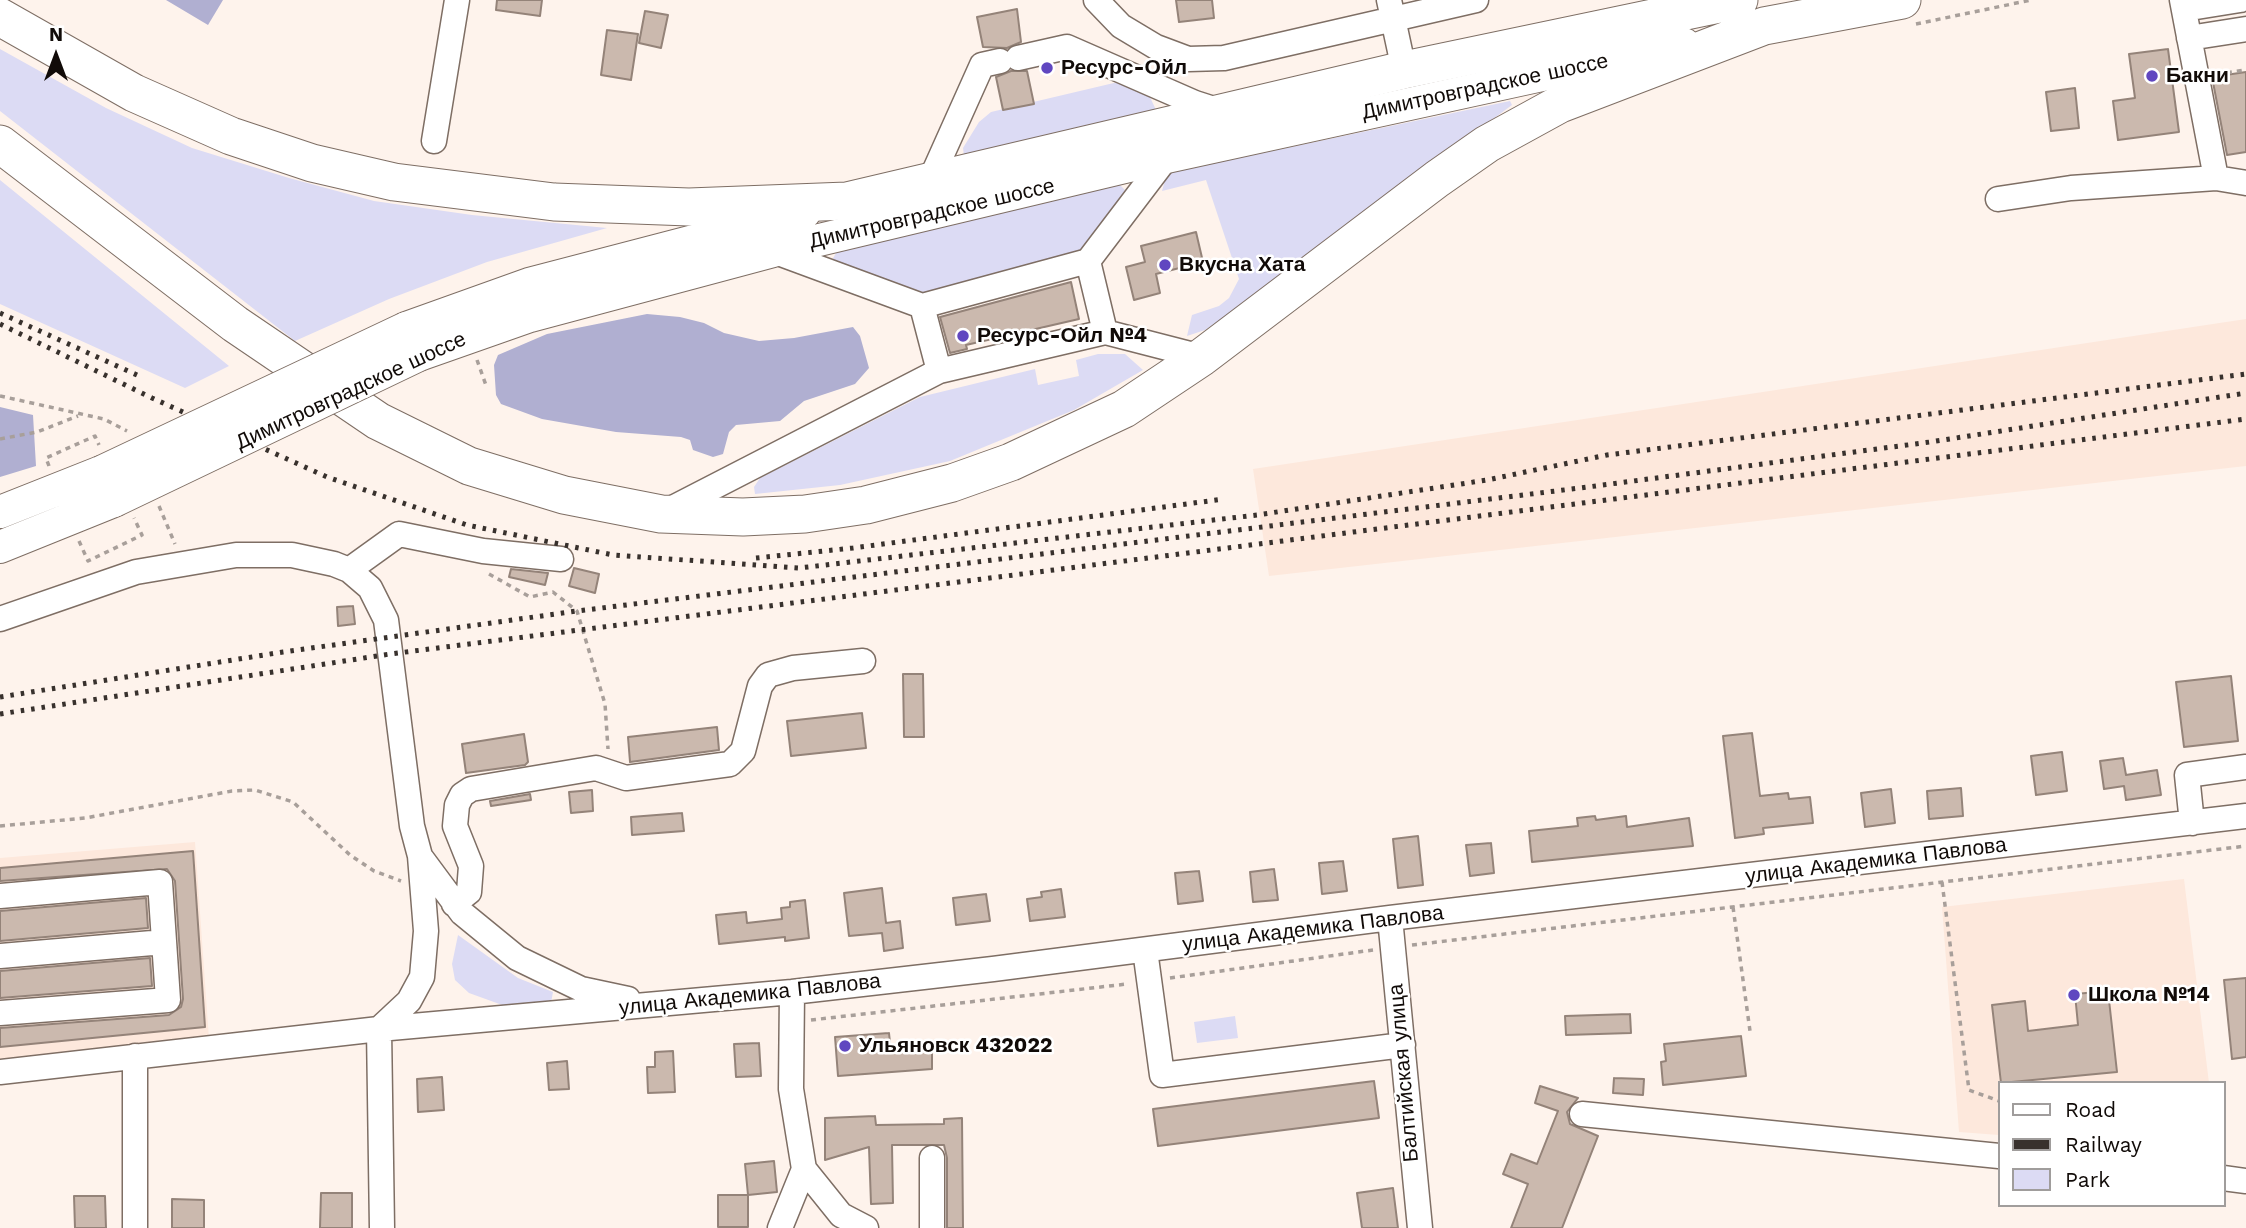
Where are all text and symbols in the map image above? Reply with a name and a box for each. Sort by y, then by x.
north arrow [21,21,91,91]
text: N [49,23,63,46]
street label: Димитровградское шоссе [1360,49,1610,125]
place label: Ресурс-Ойл [1061,55,1187,81]
marker: Ресурс-Ойл [1039,60,1055,76]
place label: Бакни [2166,63,2229,89]
marker: Бакни [2144,68,2160,84]
street label: Димитровградское шоссе [807,173,1057,255]
place label: Вкусна Хата [1179,252,1306,278]
marker: Вкусна Хата [1157,257,1173,273]
place label: Ресурс-Ойл №4 [977,323,1147,349]
street label: Димитровградское шоссе [232,327,470,455]
marker: Ресурс-Ойл №4 [955,328,971,344]
street label: улица Академика Павлова [1744,832,2008,890]
street label: улица Академика Павлова [1181,900,1445,958]
street label: улица Академика Павлова [618,969,882,1021]
place label: Школа №14 [2088,982,2210,1008]
street label: Балтийская улица [1384,983,1424,1163]
marker: Школа №14 [2066,987,2082,1003]
place label: Ульяновск 432022 [859,1033,1052,1059]
marker: Ульяновск 432022 [837,1038,853,1054]
legend [1997,1081,2225,1207]
text: Road [2065,1097,2116,1122]
text: Railway [2065,1132,2142,1157]
text: Park [2065,1167,2110,1192]

